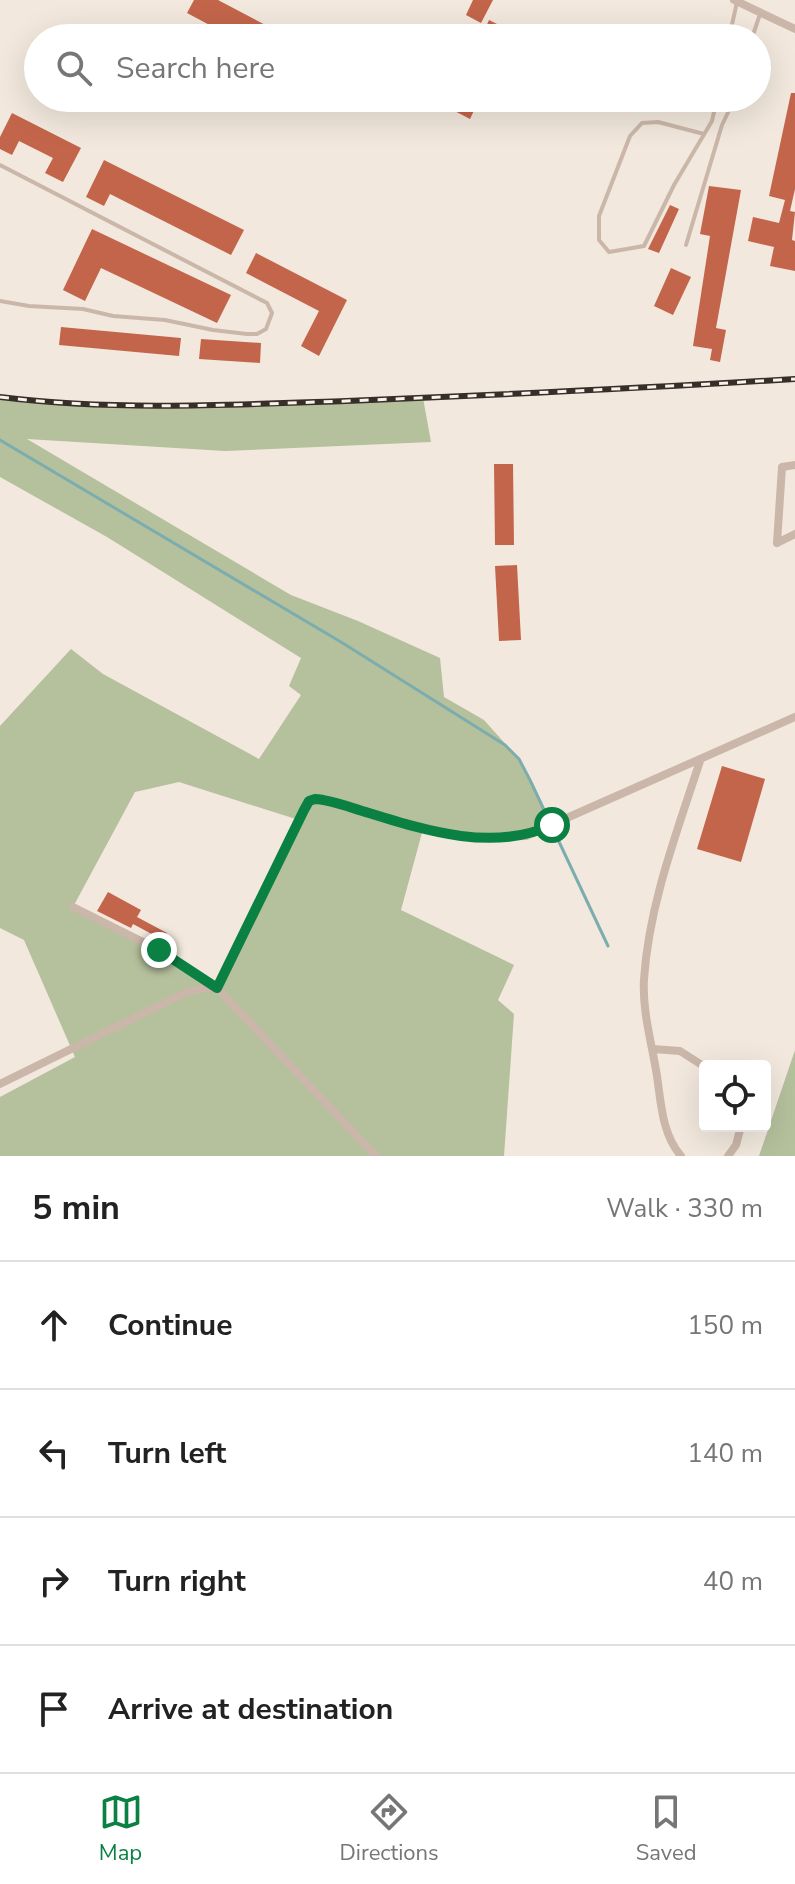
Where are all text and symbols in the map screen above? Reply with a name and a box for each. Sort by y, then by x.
search box [24,24,771,112]
icon: search [52,46,96,90]
text: Search here [116,48,275,89]
route start [534,807,570,843]
route end [141,932,177,968]
map controls [699,1060,771,1132]
button: locate [699,1060,771,1132]
text: 5 min [32,1185,120,1231]
text: Walk · 330 m [606,1191,763,1226]
icon: ahead [32,1303,76,1347]
text: Continue [108,1305,233,1346]
text: 150 m [687,1308,763,1343]
icon: left [32,1431,76,1475]
text: Turn left [108,1433,226,1474]
text: 140 m [687,1436,763,1471]
icon: right [32,1559,76,1603]
text: Turn right [108,1561,246,1602]
text: 40 m [703,1564,763,1599]
icon: arrive [32,1687,76,1731]
text: Arrive at destination [108,1689,393,1730]
tab: Map [99,1790,143,1868]
tab: Directions [340,1790,439,1868]
tab: Saved [636,1790,696,1868]

